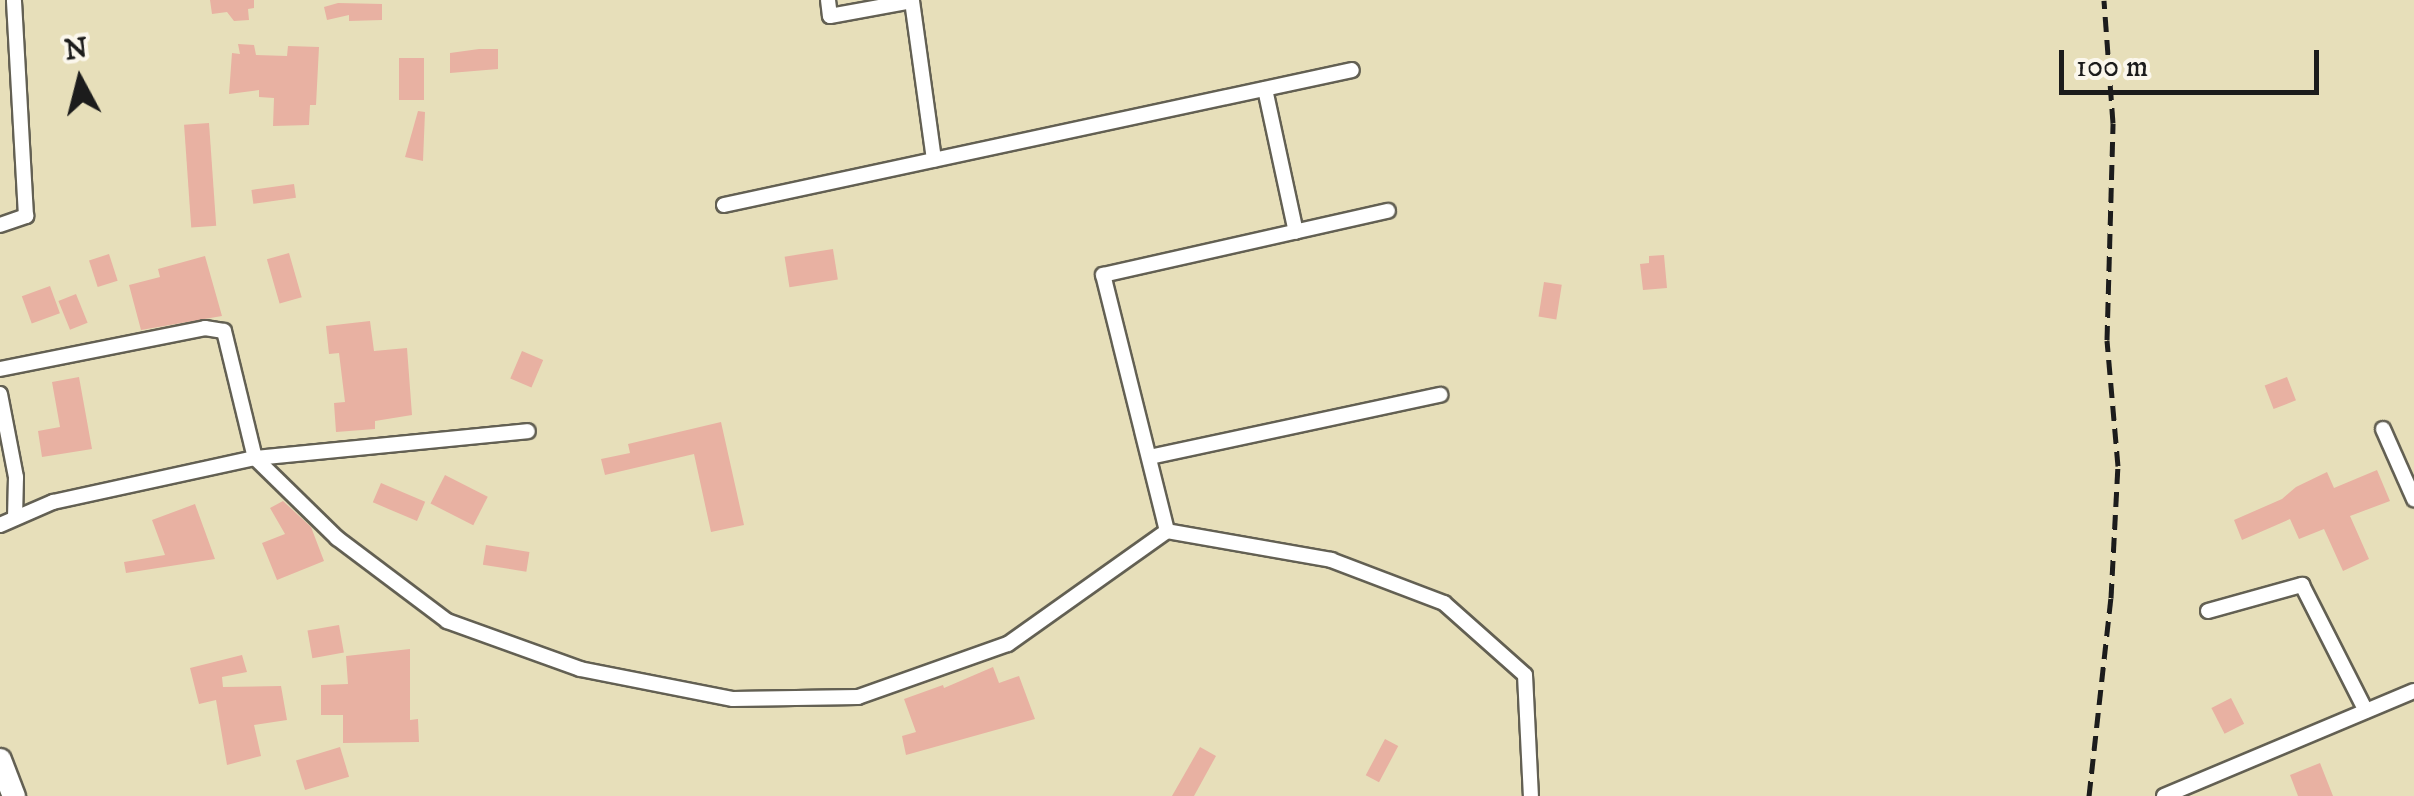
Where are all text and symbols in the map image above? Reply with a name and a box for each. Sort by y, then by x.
north arrow [30,30,130,130]
scale bar [2064,30,2324,92]
text: N [63,31,90,68]
text: 100 m [2076,49,2148,86]

